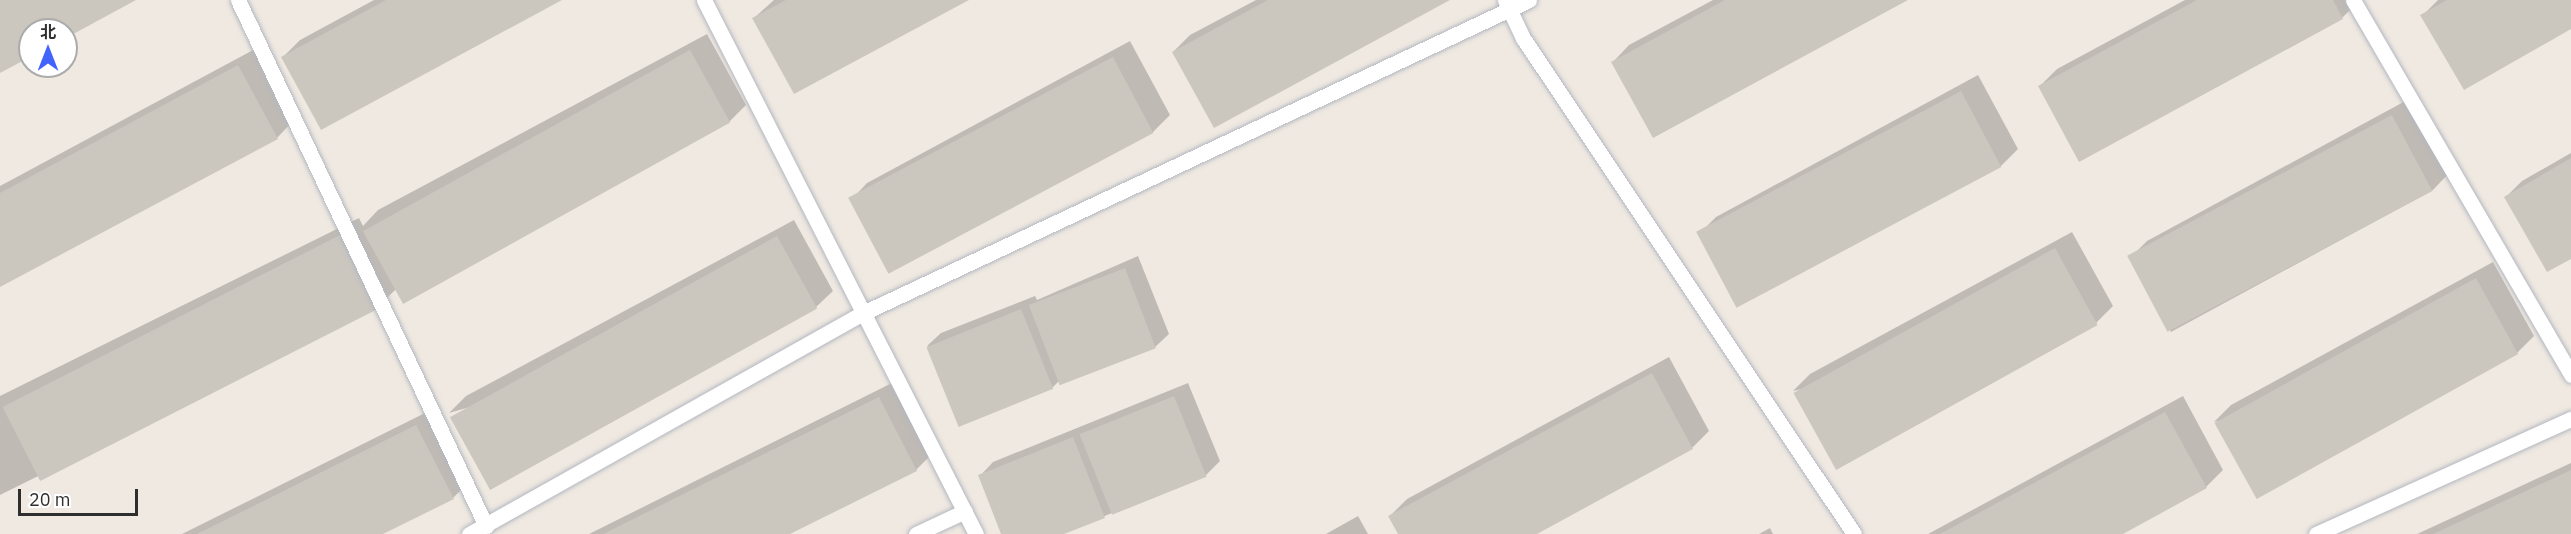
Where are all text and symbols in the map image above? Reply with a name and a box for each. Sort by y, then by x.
north arrow [18,18,78,78]
text: 北 [40,22,56,42]
scale bar [21,477,141,515]
text: 20 m [29,488,71,511]

